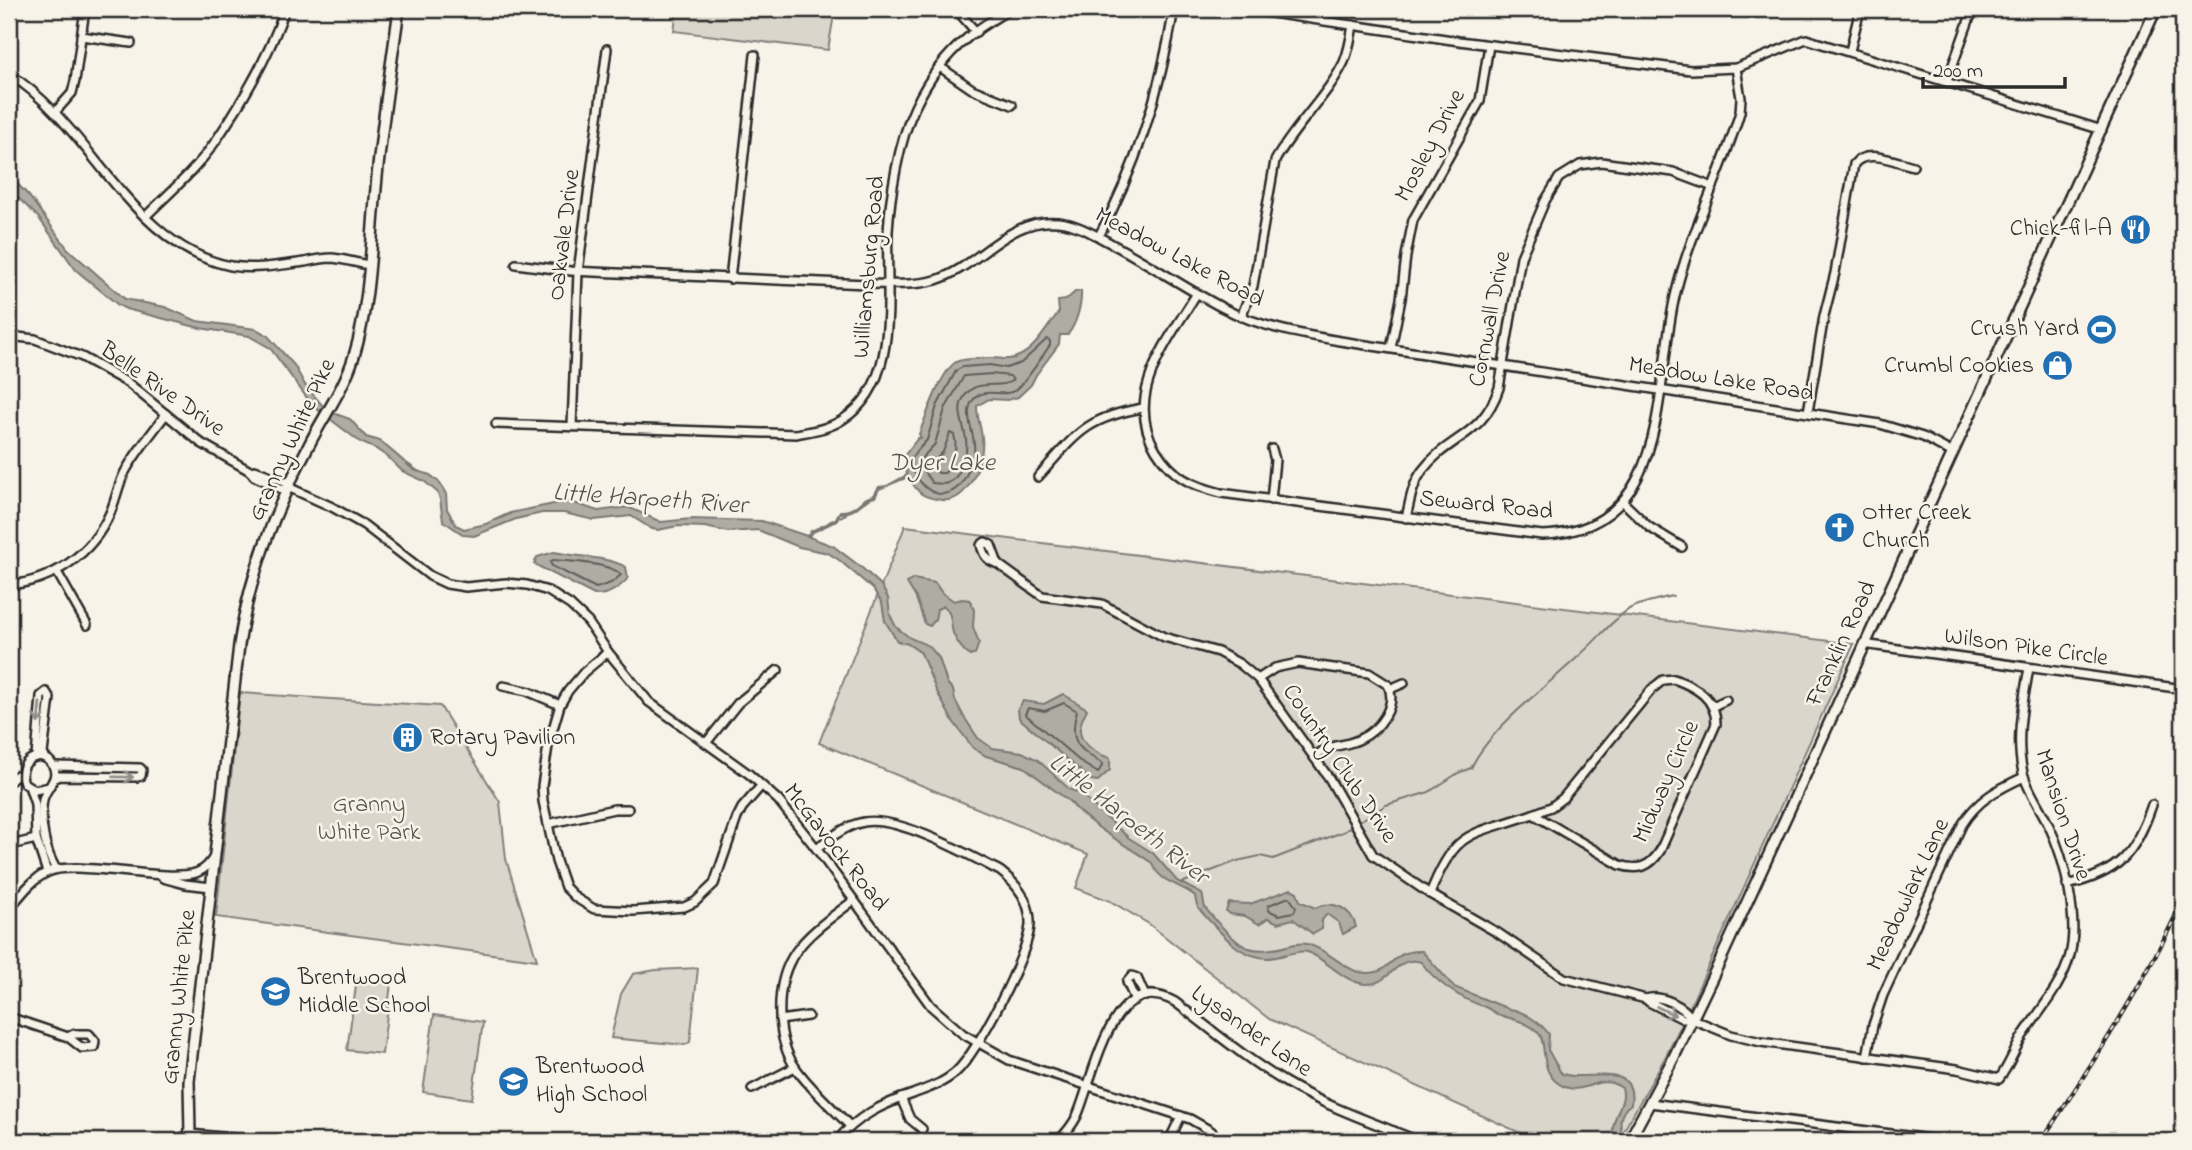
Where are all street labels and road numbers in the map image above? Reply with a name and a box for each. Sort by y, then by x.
street label: Mosley Drive [1387,83,1476,209]
street label: Oakvale Drive [540,167,590,303]
street label: Williamsburg Road [845,174,895,360]
street label: Meadow Lake Road [1088,199,1270,318]
street label: Cornwall Drive [1461,248,1521,390]
street label: Belle Rive Drive [91,333,232,446]
street label: Meadow Lake Road [1626,348,1817,412]
street label: Granny White Pike [240,353,347,527]
street label: Seward Road [1418,482,1555,530]
street label: Franklin Road [1797,575,1887,713]
street label: Wilson Pike Circle [1942,619,2110,677]
street label: Country Club Drive [1272,677,1406,852]
street label: Midway Circle [1624,715,1711,849]
street label: Mansion Drive [2024,745,2100,885]
street label: McGavock Road [774,776,897,920]
street label: Meadowlark Lane [1858,813,1960,977]
street label: Granny White Pike [153,908,208,1086]
street label: Lysander Lane [1182,977,1319,1088]

